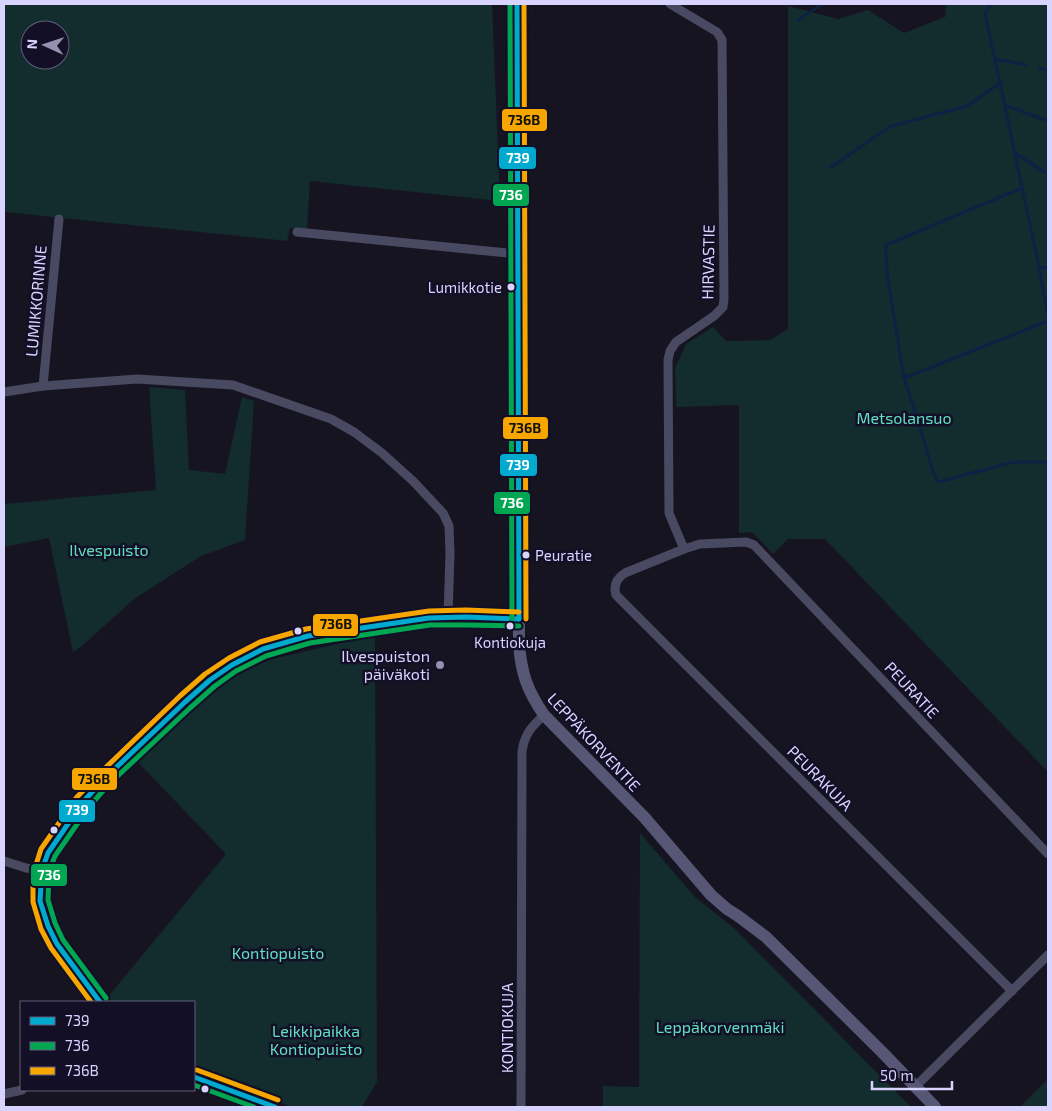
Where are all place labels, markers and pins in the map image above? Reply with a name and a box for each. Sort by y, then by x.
place label: Lumikkotie [428,278,502,296]
marker: Lumikkotie [506,282,516,292]
place label: Peuratie [535,546,592,564]
marker: Peuratie [521,550,531,560]
marker: Kontiokuja [505,621,515,631]
unlabelled marker [293,626,303,636]
place label: Kontiokuja [474,633,546,652]
place label: Ilvespuiston päiväkoti [341,646,430,683]
marker: Ilvespuiston päiväkoti [434,659,446,671]
unlabelled marker [49,825,59,835]
unlabelled marker [200,1084,210,1094]

